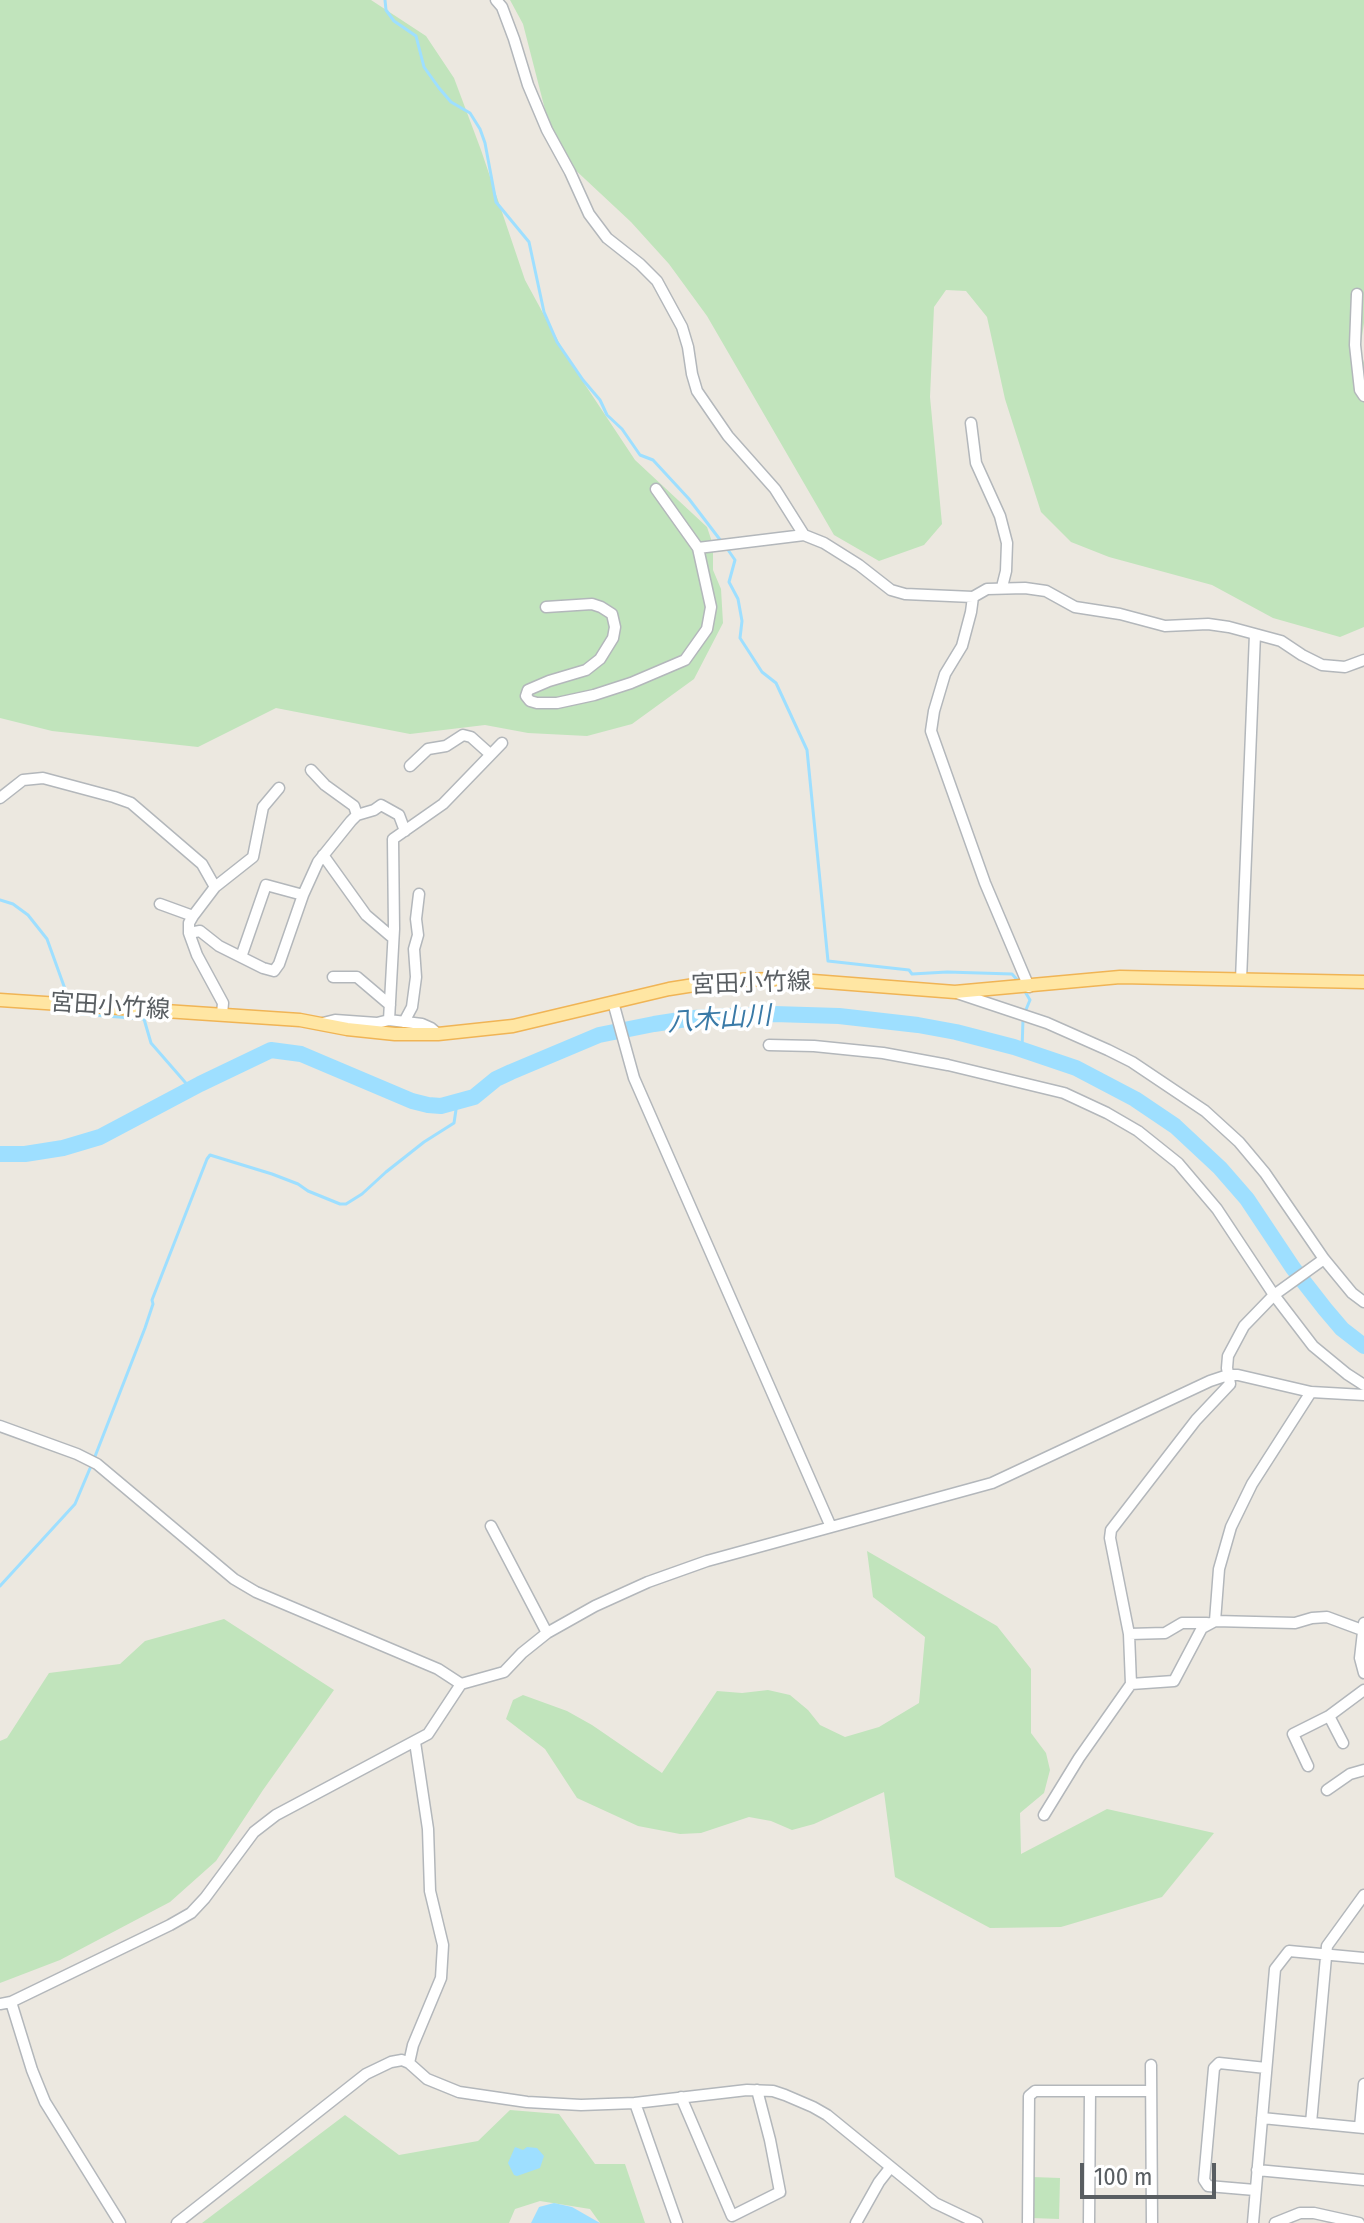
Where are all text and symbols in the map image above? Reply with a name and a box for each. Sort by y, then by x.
street label: 宮田小竹線 [691,968,811,1000]
street label: 宮田小竹線 [49,988,171,1026]
water label: 八木山川 [666,1001,772,1039]
scale bar [1084,2147,1220,2197]
text: 100 m [1094,2163,1152,2191]

